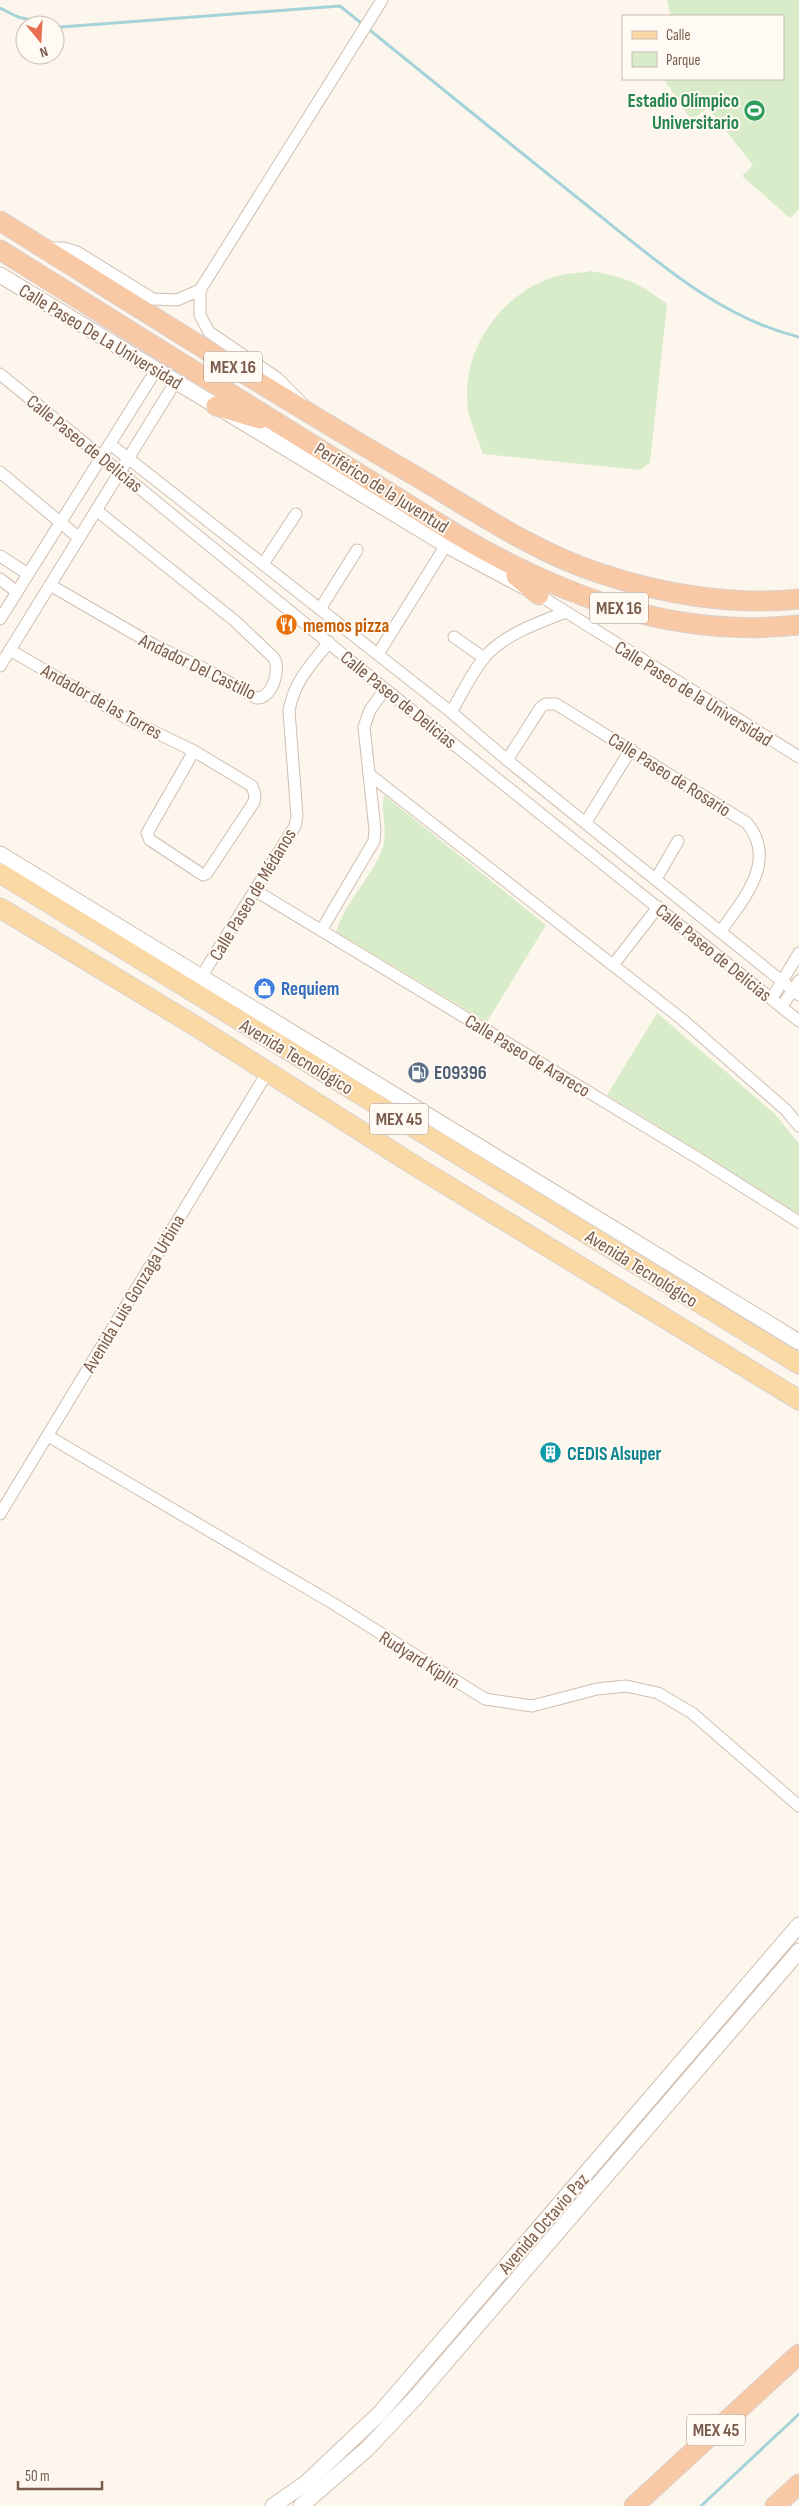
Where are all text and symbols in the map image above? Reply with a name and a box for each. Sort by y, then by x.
north arrow [15,15,65,65]
legend [622,15,784,80]
text: Calle [666,26,690,45]
text: N [38,43,50,61]
text: Parque [666,51,701,70]
place label: Estadio Olímpico Universitario [628,90,739,135]
sports icon: Estadio Olímpico Universitario [743,99,767,123]
street label: Calle Paseo De La Universidad [14,279,186,395]
road number: MEX 16 [204,352,262,382]
street label: Calle Paseo de Delicias [21,390,147,498]
street label: Periférico de la Juventud [310,438,453,539]
road number: MEX 16 [590,592,648,624]
restaurant icon: memos pizza [275,613,299,637]
place label: memos pizza [303,615,389,638]
street label: Andador Del Castillo [134,629,259,706]
street label: Calle Paseo de la Universidad [610,636,776,752]
street label: Calle Paseo de Delicias [335,646,461,754]
street label: Andador de las Torres [36,659,166,745]
street label: Calle Paseo de Rosario [604,728,735,822]
street label: Calle Paseo de Médanos [205,824,302,965]
street label: Calle Paseo de Delicias [650,899,776,1007]
shop icon: Requiem [253,976,277,1000]
place label: Requiem [281,978,339,1001]
street label: Calle Paseo de Arareco [460,1010,594,1103]
street label: Avenida Tecnológico [235,1014,357,1100]
fuel station icon: E09396 [406,1060,430,1084]
place label: E09396 [434,1062,487,1085]
road number: MEX 45 [370,1104,428,1134]
street label: Avenida Luis Gonzaga Urbina [78,1211,191,1378]
street label: Avenida Tecnológico [580,1225,702,1313]
building icon: CEDIS Alsuper [539,1441,563,1465]
place label: CEDIS Alsuper [567,1443,662,1466]
street label: Rudyard Kiplin [375,1626,464,1694]
street label: Avenida Octavio Paz [493,2169,594,2280]
road number: MEX 45 [687,2414,745,2446]
scale bar [18,2458,101,2490]
text: 50 m [25,2467,50,2486]

